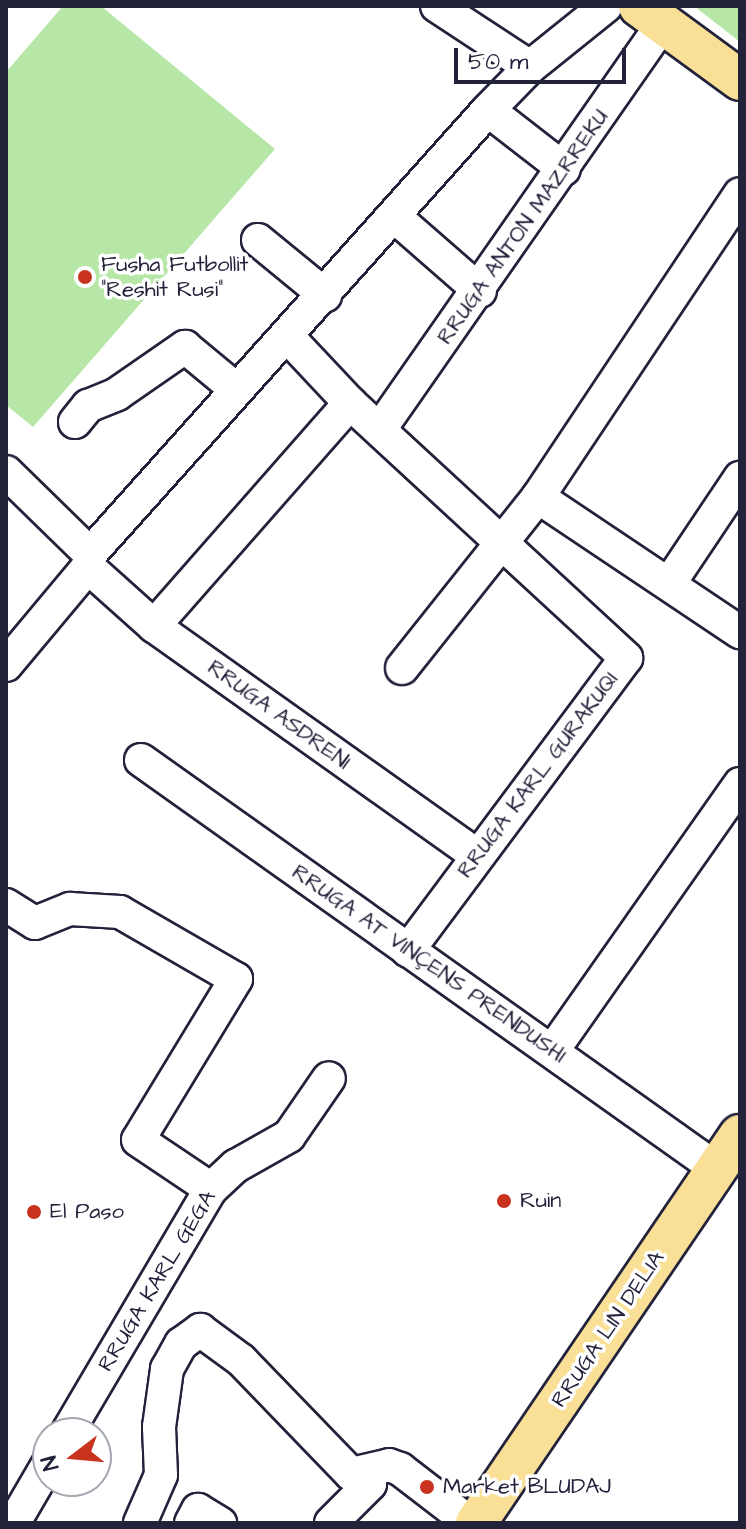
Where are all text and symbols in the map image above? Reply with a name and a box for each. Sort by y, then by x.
scale bar [458,32,630,82]
text: 50 m [468,45,528,79]
street label: RRUGA ANTON MAZRREKU [432,105,614,349]
place label: Fusha Futbollit "Reshit Rusi" [101,251,249,302]
marker: Fusha Futbollit "Reshit Rusi" [76,268,94,286]
street label: RRUGA ASDRENI [202,654,356,776]
street label: RRUGA KARL GURAKUQI [452,667,624,883]
street label: RRUGA AT VINÇENS PRENDUSHI [287,859,571,1069]
street label: RRUGA KARL GEGA [92,1186,222,1376]
place label: Ruin [520,1188,561,1214]
marker: Ruin [495,1192,513,1210]
place label: El Paso [50,1199,124,1225]
marker: El Paso [25,1203,43,1221]
street label: RRUGA LIN DELIA [546,1246,670,1412]
north arrow [32,1417,112,1497]
text: N [34,1452,67,1474]
place label: Market BLUDAJ [443,1474,611,1500]
marker: Market BLUDAJ [418,1478,436,1496]

